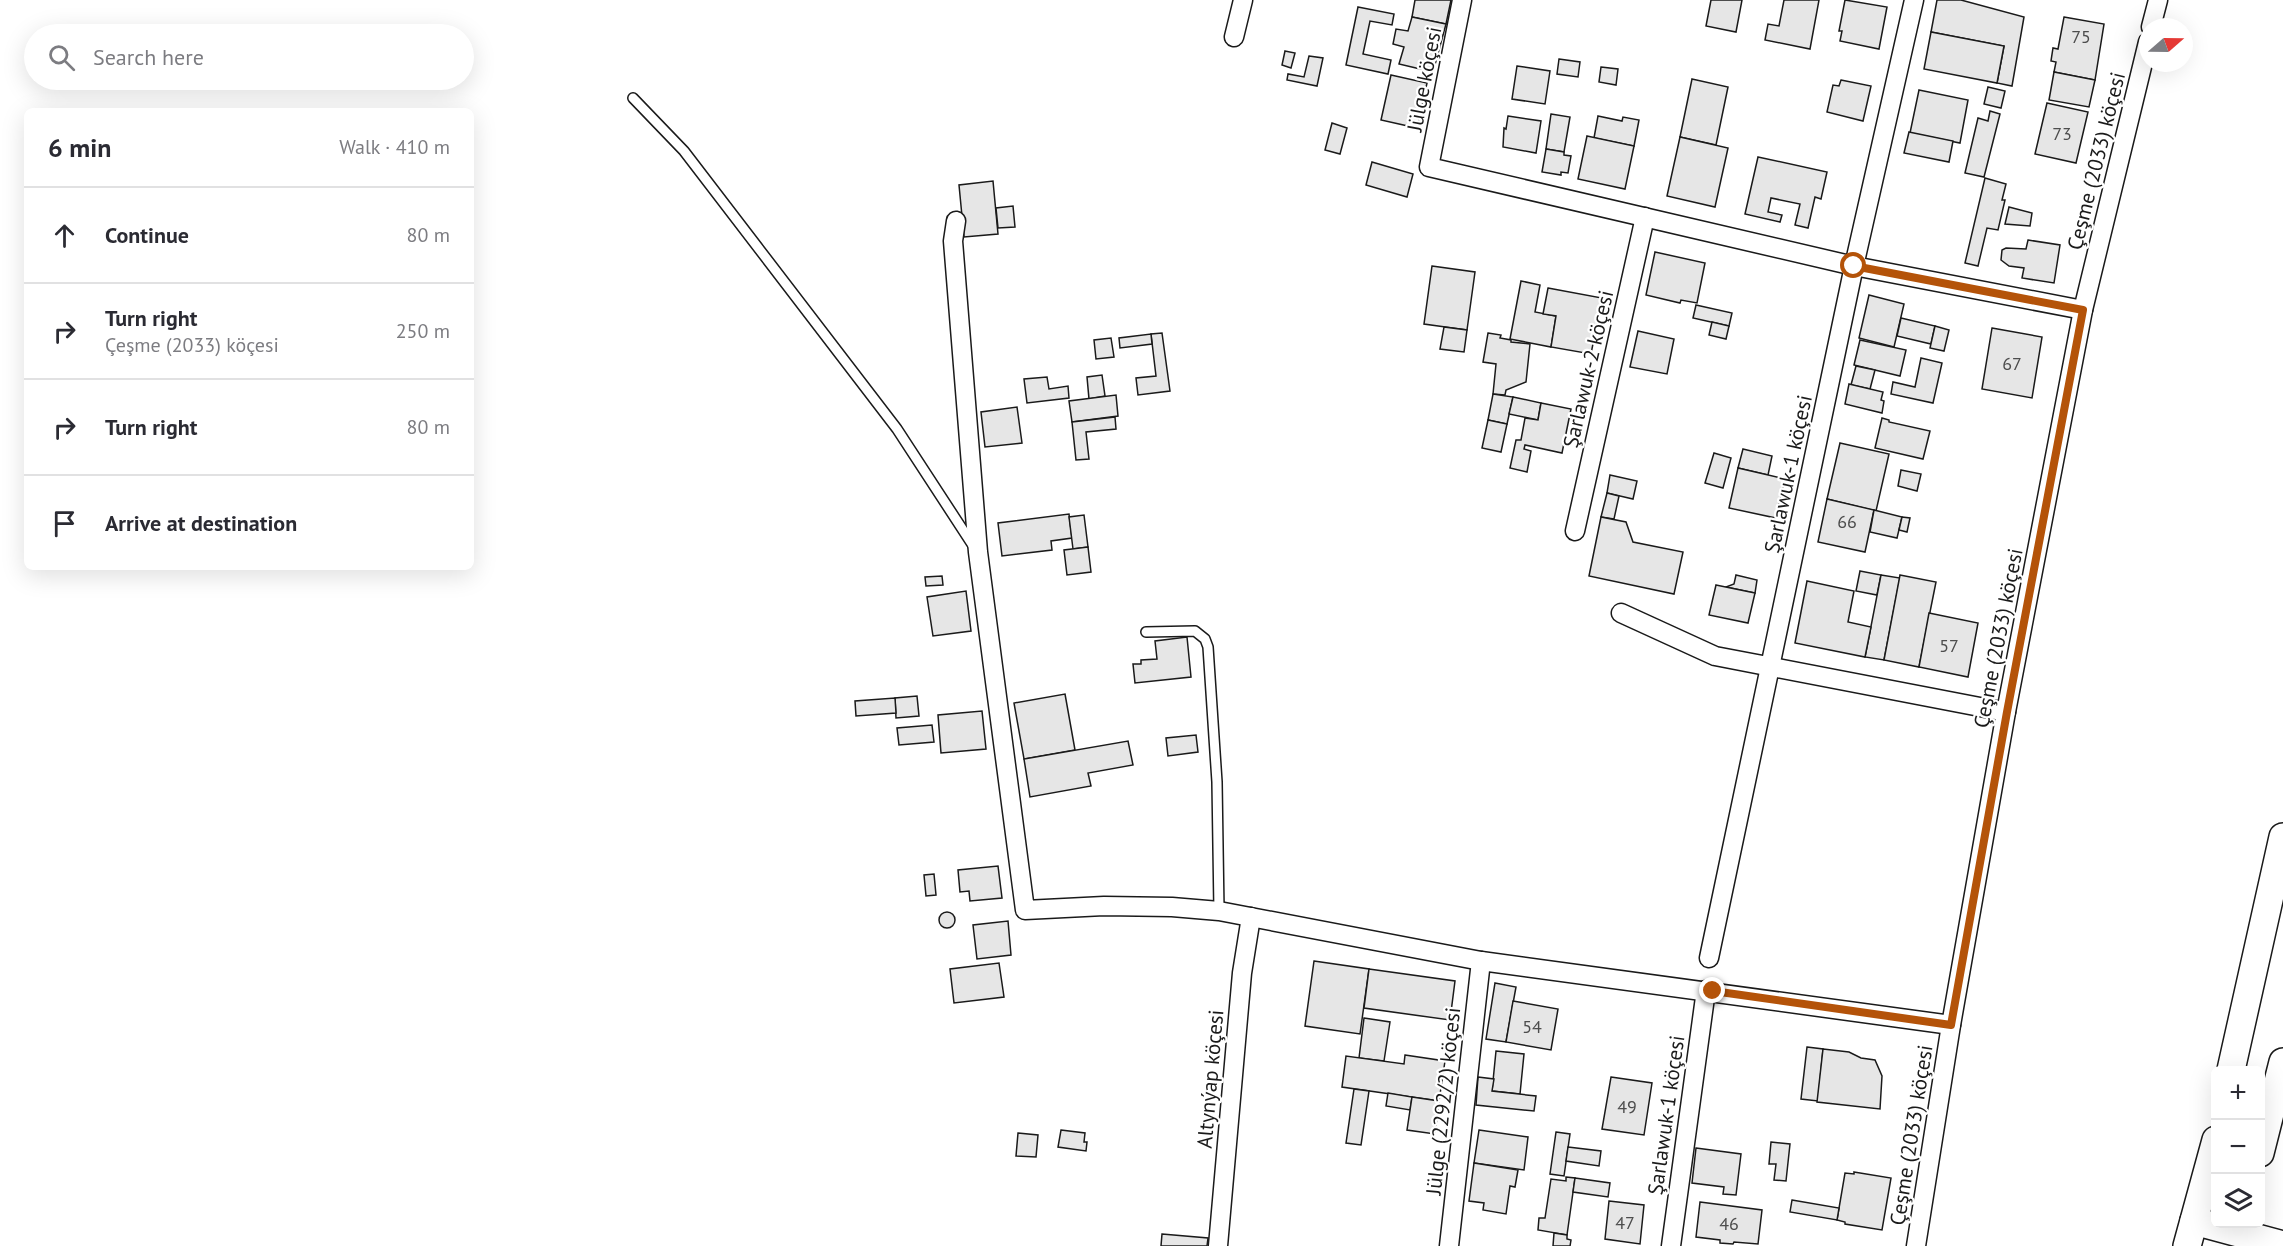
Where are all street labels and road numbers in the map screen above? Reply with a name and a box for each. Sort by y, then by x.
street label: Jülge köçesi [1400,24,1447,135]
street label: Çeşme (2033) köçesi [2061,69,2131,253]
street label: Şarlawuk-2 köçesi [1557,288,1619,450]
street label: Şarlawuk-1 köçesi [1758,392,1818,556]
street label: Çeşme (2033) köçesi [1967,546,2029,730]
street label: Jülge (2292/2) köçesi [1420,1006,1466,1197]
street label: Altynýap köçesi [1190,1009,1230,1149]
street label: Şarlawuk-1 köçesi [1641,1033,1691,1197]
street label: Çeşme (2033) köçesi [1883,1043,1939,1227]

